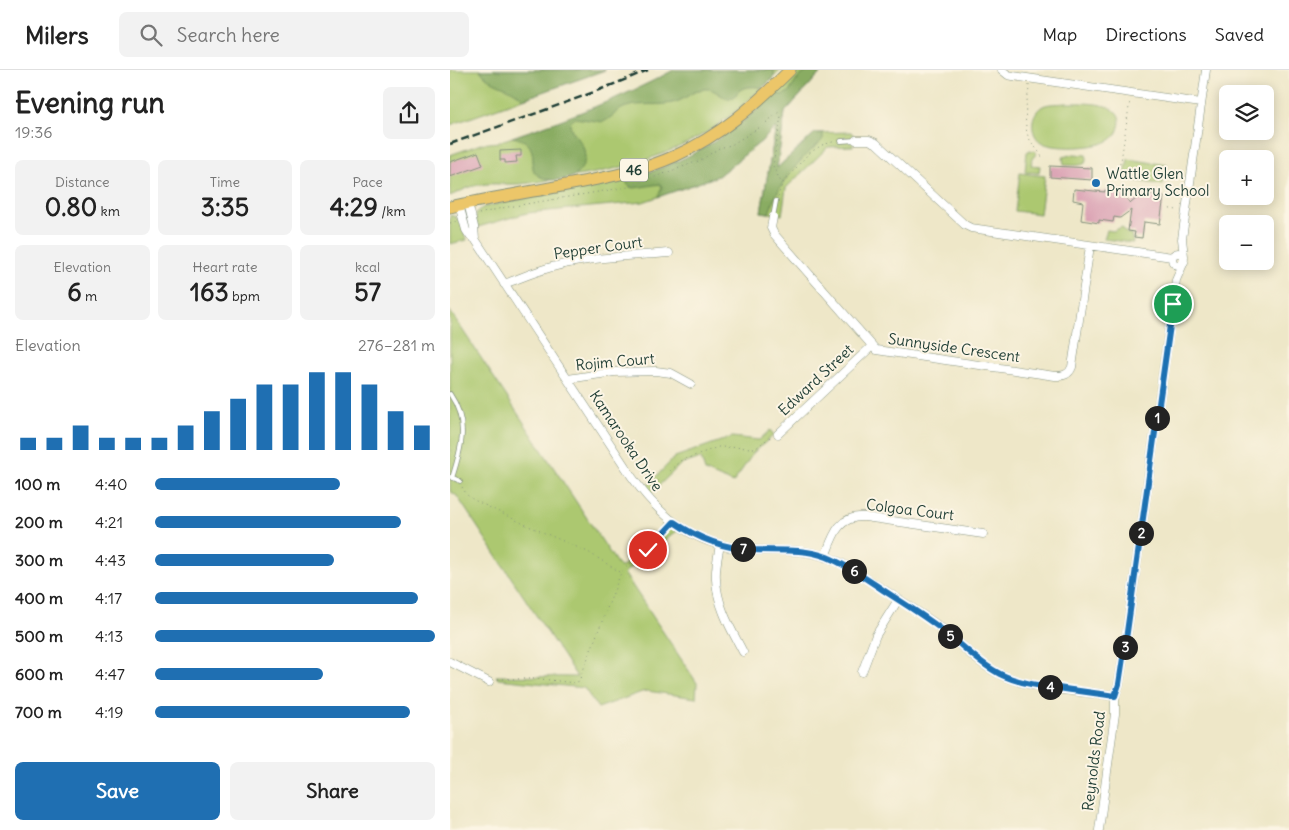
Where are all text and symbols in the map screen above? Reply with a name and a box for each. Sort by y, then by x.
search box [119,12,469,57]
text: Milers [25,20,89,50]
icon: search [137,21,165,49]
text: Search here [177,23,280,47]
text: Map [1042,23,1077,46]
text: Directions [1105,23,1187,46]
text: Saved [1215,23,1264,46]
text: Evening run [15,85,165,121]
map controls [1219,85,1274,270]
button: layers [1219,85,1274,140]
button: share [383,87,435,139]
text: 19:36 [15,122,53,142]
button: + [1219,150,1274,205]
road number: 46 [620,158,648,182]
place label: Wattle Glen Primary School [1106,164,1209,200]
text: Distance [55,173,110,191]
text: Time [210,173,240,191]
text: Pace [352,173,383,191]
marker: Wattle Glen Primary School [1090,177,1102,189]
text: 0.80 [45,191,97,223]
text: 3:35 [201,191,249,223]
text: 4:29 [330,191,378,223]
text: km [97,202,120,220]
text: /km [378,202,406,220]
button: − [1219,215,1274,270]
street label: Pepper Court [552,232,644,263]
text: Elevation [54,258,111,276]
text: Heart rate [193,258,257,276]
text: kcal [355,258,380,276]
text: 6 [67,276,82,308]
text: 163 [190,276,229,308]
text: 57 [354,276,381,308]
pin [1152,283,1194,325]
text: m [82,287,97,305]
text: bpm [229,287,260,305]
icon: arrive [1159,290,1187,318]
street label: Sunnyside Crescent [887,329,1021,366]
text: Elevation [15,335,81,355]
text: 276–281 m [358,335,435,355]
street label: Edward Street [774,340,857,419]
street label: Rojim Court [575,349,655,374]
street label: Kamarooka Drive [586,387,667,495]
pin: 1 [1144,406,1170,430]
text: 1 [1155,409,1160,427]
text: 100 m [15,474,60,494]
text: 4:40 [95,474,128,494]
street label: Colgoa Court [865,495,955,524]
text: 200 m [15,512,63,532]
text: 4:21 [95,512,123,532]
pin: 2 [1128,520,1154,546]
text: 2 [1138,524,1145,542]
pin [627,529,669,571]
icon: check [634,536,662,564]
pin: 7 [730,536,756,562]
text: 7 [740,540,747,558]
text: 300 m [15,550,63,570]
text: 4:43 [95,550,126,570]
pin: 6 [842,558,866,584]
text: 6 [850,562,859,580]
text: 400 m [15,588,63,608]
text: 4:17 [95,588,122,608]
pin: 5 [938,624,962,648]
text: 500 m [15,626,63,646]
text: 4:13 [95,626,123,646]
text: 5 [946,627,955,645]
pin: 3 [1112,634,1138,660]
text: 3 [1122,638,1129,656]
text: 600 m [15,664,63,684]
text: 4:47 [95,664,125,684]
pin: 4 [1038,674,1062,700]
text: 4 [1046,678,1055,696]
text: 700 m [15,702,62,722]
text: 4:19 [95,702,123,722]
street label: Reynolds Road [1078,710,1109,812]
button: Save [15,762,220,820]
button: Share [230,762,435,820]

